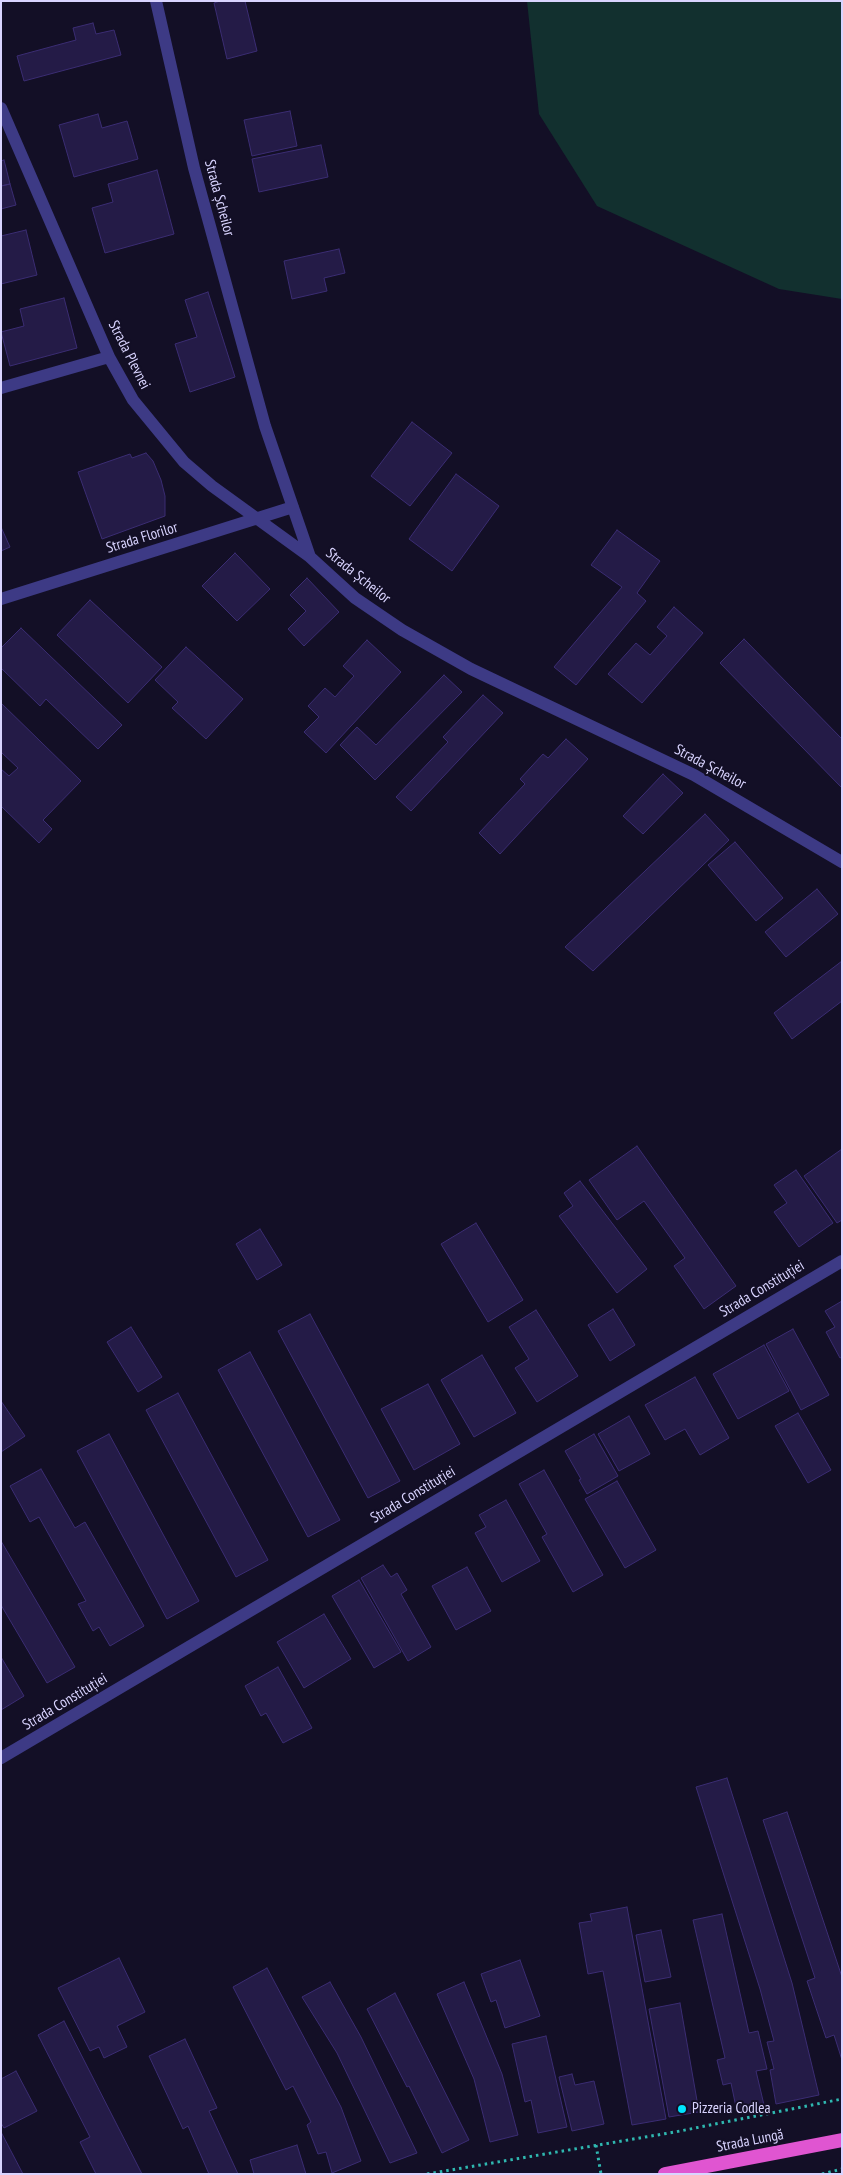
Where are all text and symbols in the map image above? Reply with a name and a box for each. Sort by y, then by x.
street label: Strada Șcheilor [200,158,238,238]
street label: Strada Plevnei [104,318,154,392]
street label: Strada Florilor [104,519,180,557]
street label: Strada Șcheilor [322,544,394,608]
street label: Strada Șcheilor [671,741,749,793]
street label: Strada Constituției [716,1257,808,1321]
street label: Strada Constituției [367,1463,459,1527]
street label: Strada Constituției [19,1670,111,1734]
place label: Pizzeria Codlea [692,2100,770,2118]
marker: Pizzeria Codlea [676,2103,688,2115]
street label: Strada Lungă [715,2126,785,2156]

